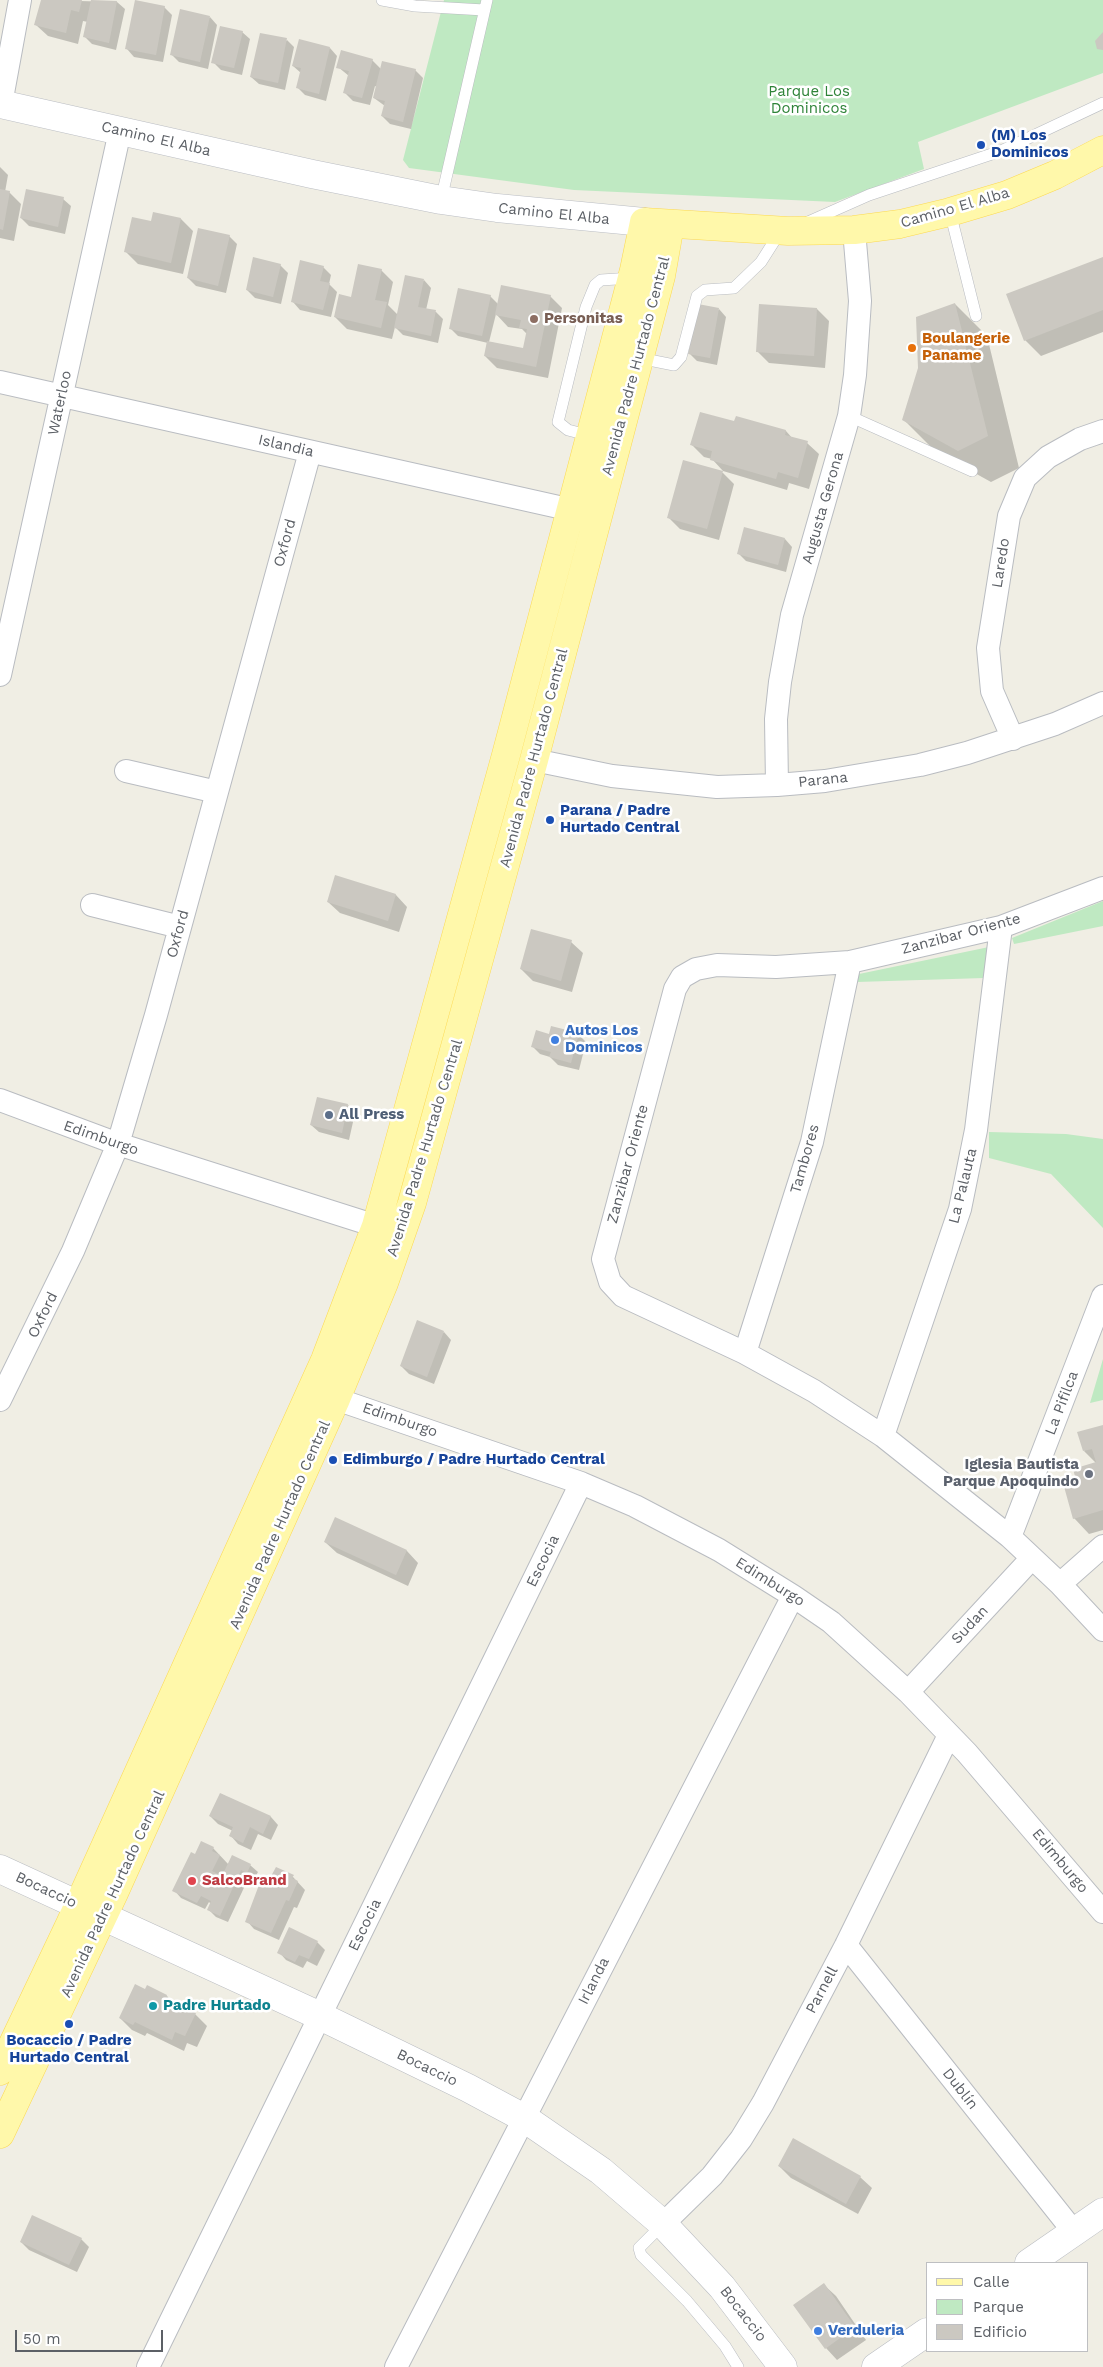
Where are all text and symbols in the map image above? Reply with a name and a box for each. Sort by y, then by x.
park label: Parque Los Dominicos [768,83,850,118]
street label: Camino El Alba [99,118,213,160]
place label: (M) Los Dominicos [991,127,1068,162]
marker: (M) Los Dominicos [975,139,987,151]
street label: Camino El Alba [899,184,1011,232]
street label: Camino El Alba [497,199,611,229]
street label: Avenida Padre Hurtado Central [598,254,674,478]
place label: Personitas [544,310,623,328]
marker: Personitas [528,313,540,325]
place label: Boulangerie Paname [922,330,1010,365]
marker: Boulangerie Paname [906,342,918,354]
street label: Waterloo [44,369,76,437]
street label: Islandia [256,431,316,461]
street label: Augusta Gerona [798,450,848,566]
street label: Oxford [270,517,300,569]
street label: Laredo [988,537,1014,589]
street label: Avenida Padre Hurtado Central [496,646,572,870]
street label: Parana [797,768,849,792]
place label: Parana / Padre Hurtado Central [560,802,679,837]
marker: Parana / Padre Hurtado Central [544,814,556,826]
street label: Oxford [163,908,193,960]
street label: Zanzibar Oriente [900,909,1022,959]
place label: Autos Los Dominicos [565,1022,642,1057]
marker: Autos Los Dominicos [549,1034,561,1046]
street label: Avenida Padre Hurtado Central [383,1037,467,1259]
street label: Zanzibar Oriente [603,1103,653,1225]
place label: All Press [339,1106,404,1124]
marker: All Press [323,1109,335,1121]
street label: Edimburgo [61,1117,141,1159]
street label: Tambores [787,1122,823,1196]
street label: La Palauta [945,1146,981,1226]
street label: Oxford [24,1289,62,1341]
street label: La Pifilca [1042,1368,1082,1438]
street label: Edimburgo [360,1399,440,1441]
street label: Avenida Padre Hurtado Central [226,1418,334,1632]
place label: Edimburgo / Padre Hurtado Central [343,1451,605,1469]
marker: Edimburgo / Padre Hurtado Central [327,1454,339,1466]
place label: Iglesia Bautista Parque Apoquindo [943,1456,1079,1491]
marker: Iglesia Bautista Parque Apoquindo [1083,1468,1095,1480]
street label: Escocia [523,1532,563,1590]
street label: Edimburgo [732,1554,808,1610]
street label: Sudan [948,1602,992,1648]
street label: Avenida Padre Hurtado Central [57,1788,169,2000]
street label: Edimburgo [1028,1825,1092,1897]
street label: Bocaccio [13,1868,79,1912]
place label: SalcoBrand [202,1872,287,1890]
marker: SalcoBrand [186,1875,198,1887]
street label: Escocia [345,1896,385,1954]
street label: Irlanda [574,1954,614,2008]
street label: Parnell [802,1963,842,2017]
place label: Padre Hurtado [163,1997,271,2015]
marker: Padre Hurtado [147,2000,159,2012]
marker: Bocaccio / Padre Hurtado Central [63,2018,75,2030]
place label: Bocaccio / Padre Hurtado Central [6,2032,132,2067]
street label: Bocaccio [394,2046,460,2090]
street label: Dublín [938,2065,982,2113]
legend [926,2262,1088,2352]
text: Calle [973,2273,1010,2291]
street label: Bocaccio [716,2283,770,2345]
text: Parque [973,2298,1024,2316]
scale bar [18,2320,165,2352]
place label: Verduleria [828,2322,904,2340]
text: Edificio [973,2323,1027,2341]
marker: Verduleria [812,2325,824,2337]
text: 50 m [23,2330,60,2348]

